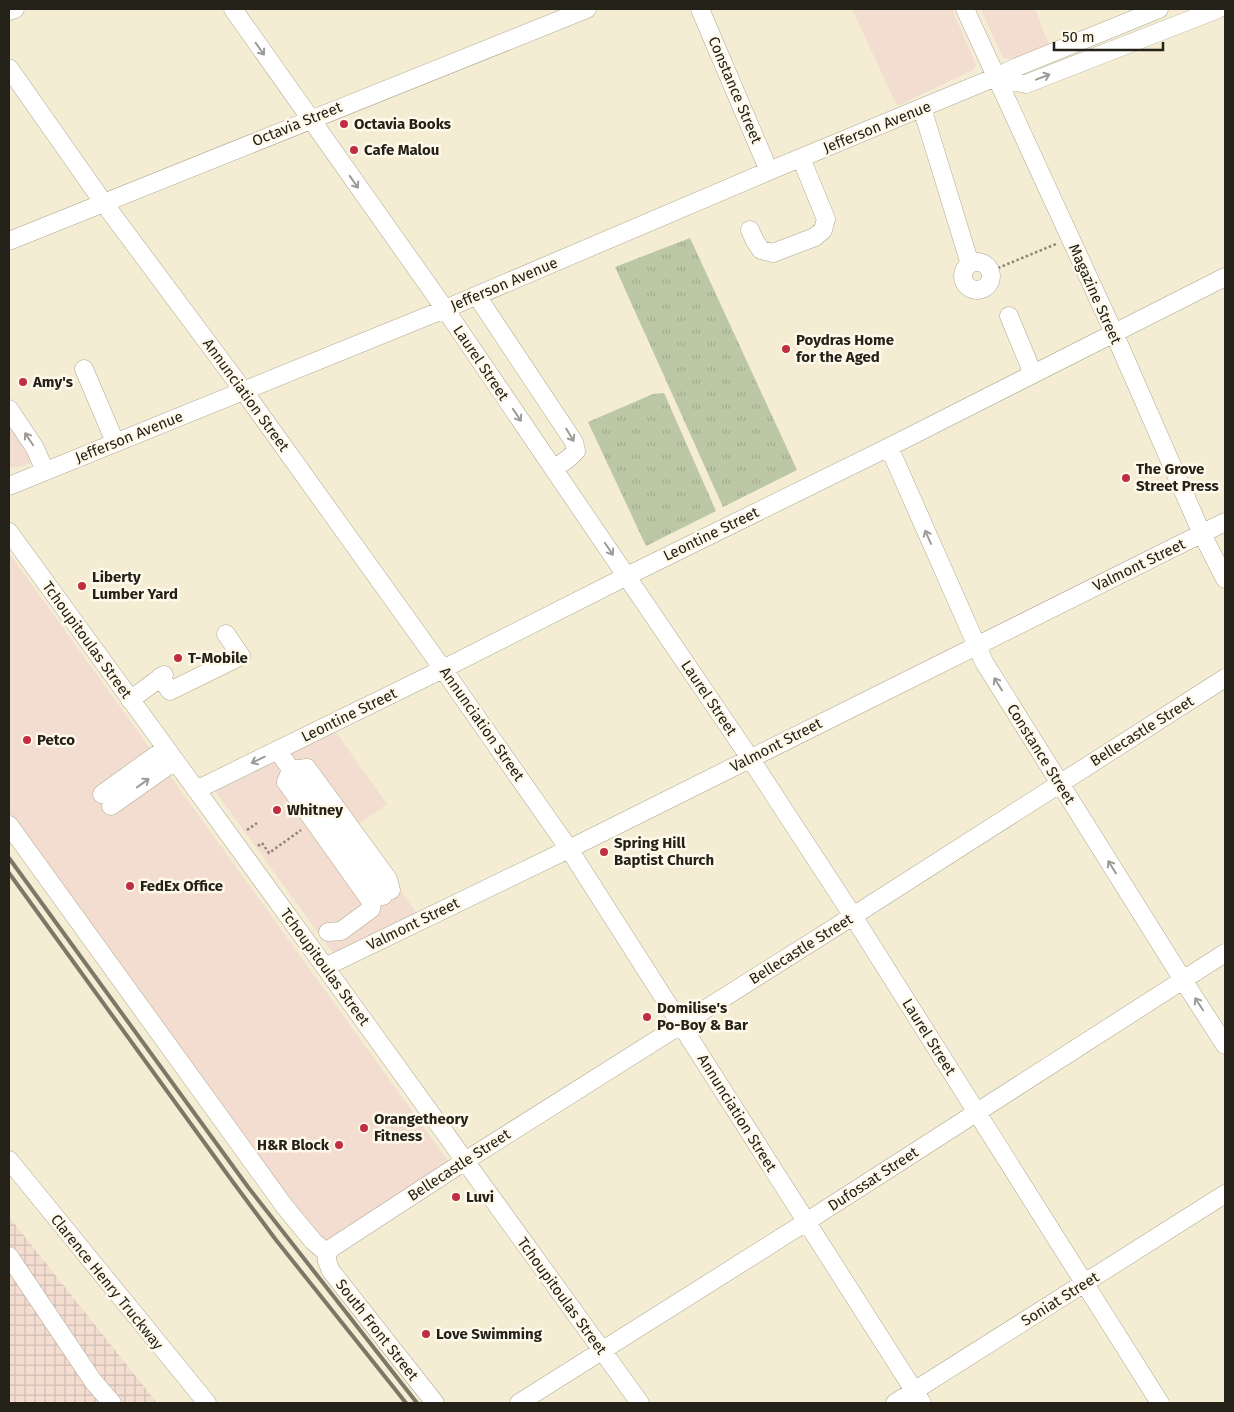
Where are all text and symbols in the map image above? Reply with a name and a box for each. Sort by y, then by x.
scale bar [1054,20,1163,52]
text: 50 m [1062,28,1095,46]
street label: Constance Street [704,34,766,147]
one-way arrow [255,42,265,56]
one-way arrow [1035,72,1050,82]
street label: Jefferson Avenue [820,97,934,157]
street label: Octavia Street [249,98,345,150]
place label: Octavia Books [354,115,451,133]
marker: Octavia Books [338,118,350,130]
place label: Cafe Malou [364,141,439,159]
marker: Cafe Malou [348,144,360,156]
one-way arrow [349,175,359,189]
street label: Magazine Street [1065,241,1125,347]
street label: Jefferson Avenue [448,253,560,315]
street label: Laurel Street [449,322,513,404]
place label: Poydras Home for the Aged [796,331,894,366]
street label: Annunciation Street [199,335,293,455]
marker: Poydras Home for the Aged [780,343,792,355]
place label: Amy's [32,373,73,391]
marker: Amy's [17,376,29,388]
street label: Jefferson Avenue [72,407,186,467]
one-way arrow [512,408,522,422]
one-way arrow [565,428,575,442]
one-way arrow [24,432,34,446]
place label: The Grove Street Press [1136,460,1219,495]
marker: The Grove Street Press [1120,472,1132,484]
street label: Leontine Street [660,503,762,565]
one-way arrow [923,530,932,545]
street label: Valmont Street [1090,535,1189,595]
one-way arrow [604,542,614,556]
place label: Liberty Lumber Yard [92,568,178,603]
street label: Tchoupitoulas Street [39,578,136,702]
marker: Liberty Lumber Yard [76,580,88,592]
place label: T-Mobile [188,649,248,667]
marker: T-Mobile [172,652,184,664]
street label: Laurel Street [677,657,741,739]
street label: Annunciation Street [436,663,528,785]
one-way arrow [992,678,1002,692]
street label: Leontine Street [298,684,400,746]
street label: Bellecastle Street [1087,692,1198,770]
street label: Constance Street [1003,701,1079,808]
street label: Valmont Street [727,714,825,776]
place label: Petco [37,731,75,749]
marker: Petco [21,734,33,746]
one-way arrow [251,755,266,765]
one-way arrow [136,778,150,788]
place label: Whitney [287,801,343,819]
marker: Whitney [271,804,283,816]
place label: Spring Hill Baptist Church [614,834,714,869]
marker: Spring Hill Baptist Church [598,846,610,858]
one-way arrow [1106,860,1116,874]
place label: FedEx Office [140,877,223,895]
marker: FedEx Office [124,880,136,892]
street label: Valmont Street [364,894,463,954]
street label: Tchoupitoulas Street [277,905,374,1029]
street label: Bellecastle Street [746,910,857,988]
street label: Laurel Street [898,995,960,1079]
one-way arrow [1193,997,1203,1011]
place label: Domilise's Po-Boy & Bar [657,999,749,1034]
marker: Domilise's Po-Boy & Bar [641,1011,653,1023]
street label: Annunciation Street [694,1051,781,1176]
place label: Orangetheory Fitness [374,1110,468,1145]
marker: Orangetheory Fitness [358,1122,370,1134]
street label: Bellecastle Street [404,1125,514,1205]
place label: H&R Block [257,1136,330,1154]
marker: H&R Block [333,1139,345,1151]
street label: Dufossat Street [824,1143,922,1215]
place label: Luvi [466,1188,494,1206]
marker: Luvi [450,1191,462,1203]
street label: Clarence Henry Truckway [47,1211,168,1354]
street label: Tchoupitoulas Street [514,1234,611,1358]
street label: Soniat Street [1018,1268,1103,1330]
street label: South Front Street [332,1276,423,1385]
place label: Love Swimming [436,1325,543,1343]
marker: Love Swimming [420,1328,432,1340]

